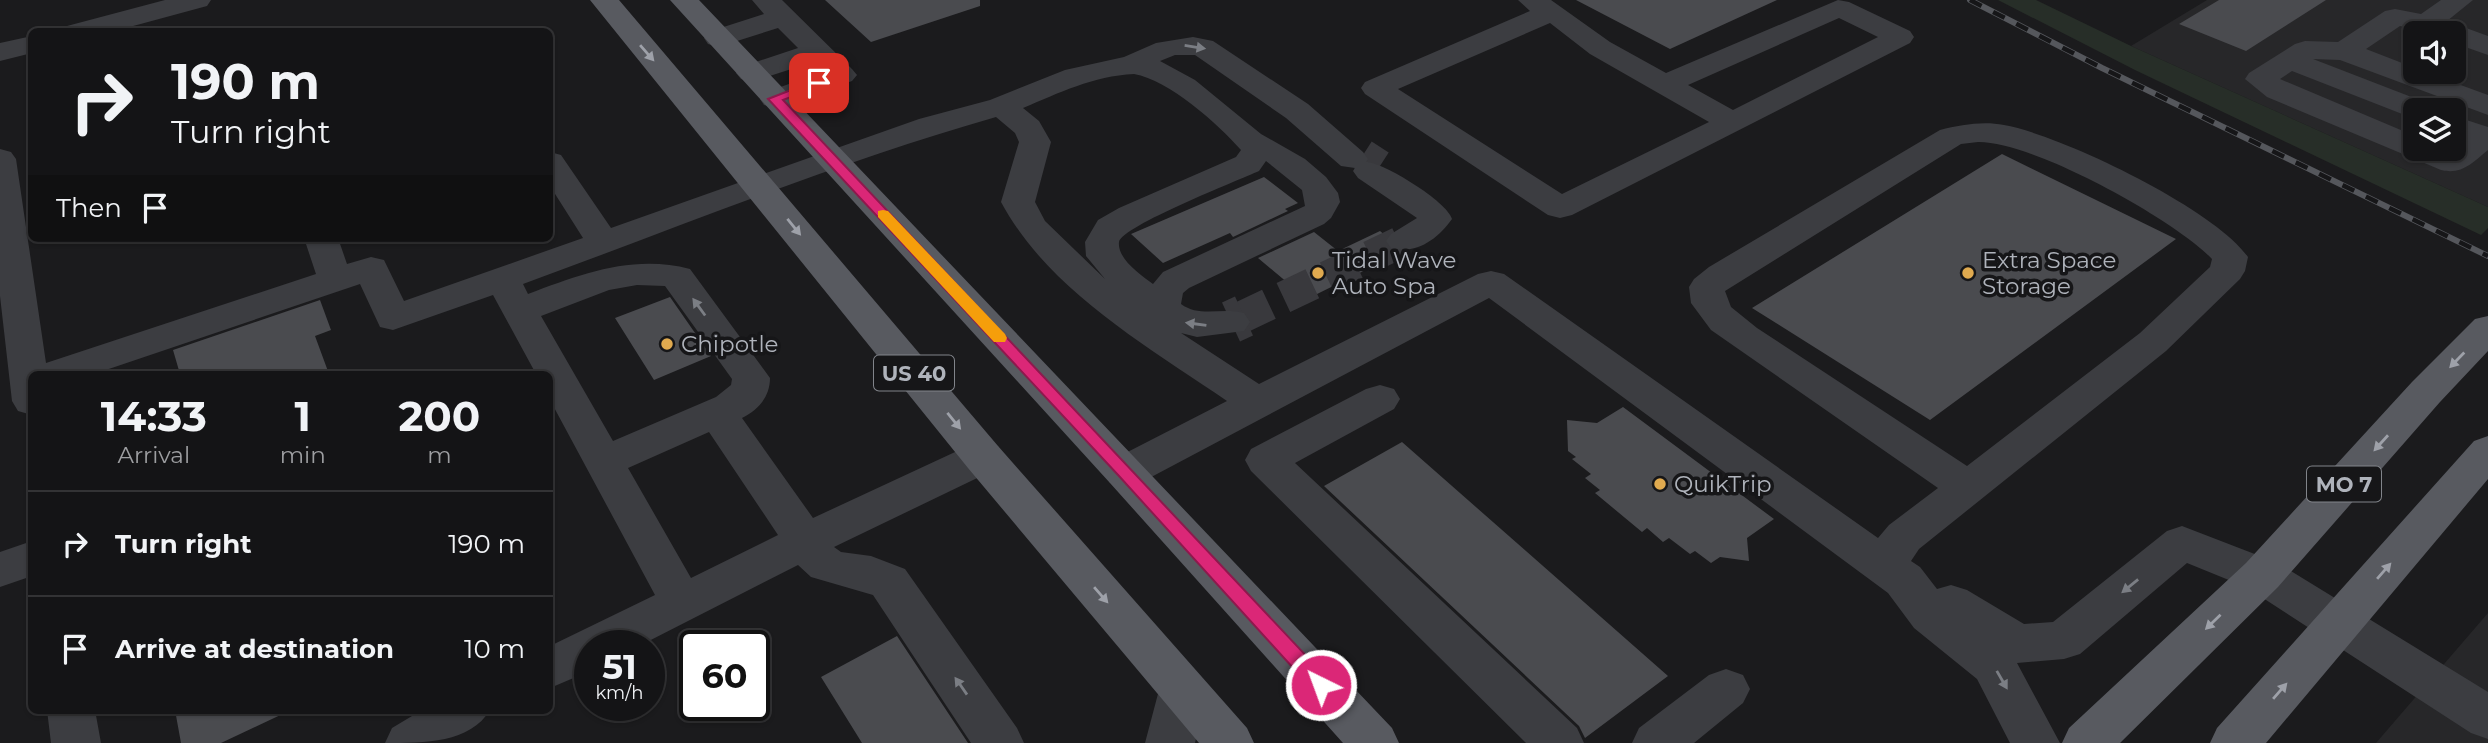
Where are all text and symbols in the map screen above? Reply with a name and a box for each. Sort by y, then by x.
map controls [2403,21,2466,161]
button: sound [2403,21,2466,84]
one-way arrow [1184,42,1206,53]
one-way arrow [639,44,655,62]
text: 190 m [171,52,320,111]
pin [789,53,849,113]
icon: right [56,56,147,147]
icon: arrive [800,64,838,102]
button: layers [2403,98,2466,161]
text: Turn right [171,112,331,151]
icon: arrive [136,189,174,227]
text: Then [56,192,122,224]
one-way arrow [786,218,801,235]
place label: Tidal Wave Auto Spa [1332,246,1456,300]
place label: Extra Space Storage [1982,246,2116,300]
marker: Tidal Wave Auto Spa [1310,265,1326,281]
marker: Extra Space Storage [1960,265,1976,281]
one-way arrow [692,298,706,316]
one-way arrow [1185,318,1207,329]
place label: Chipotle [681,330,778,358]
marker: Chipotle [659,336,675,352]
one-way arrow [2450,351,2466,368]
road number: US 40 [874,356,954,390]
text: 14:33 [101,390,207,442]
text: 1 [294,390,311,442]
text: 200 [398,390,480,442]
one-way arrow [946,413,961,430]
one-way arrow [2373,434,2389,451]
text: Arrival [118,441,190,469]
text: min [280,441,326,469]
text: m [427,441,452,469]
road number: MO 7 [2307,466,2381,502]
place label: QuikTrip [1674,470,1772,498]
marker: QuikTrip [1652,476,1668,492]
icon: right [56,525,94,563]
text: Turn right [115,528,251,560]
text: 190 m [448,528,525,560]
one-way arrow [2376,562,2392,580]
one-way arrow [2121,578,2138,593]
one-way arrow [1093,586,1108,603]
one-way arrow [2204,614,2222,630]
icon: arrive [56,630,94,668]
speed limit sign: 60 [679,630,770,721]
text: Arrive at destination [115,633,394,665]
text: 10 m [464,633,525,665]
text: 51 [602,645,637,688]
position arrow [1284,648,1358,722]
one-way arrow [1996,670,2008,690]
one-way arrow [954,677,968,695]
text: km/h [595,682,644,704]
one-way arrow [2272,683,2287,700]

